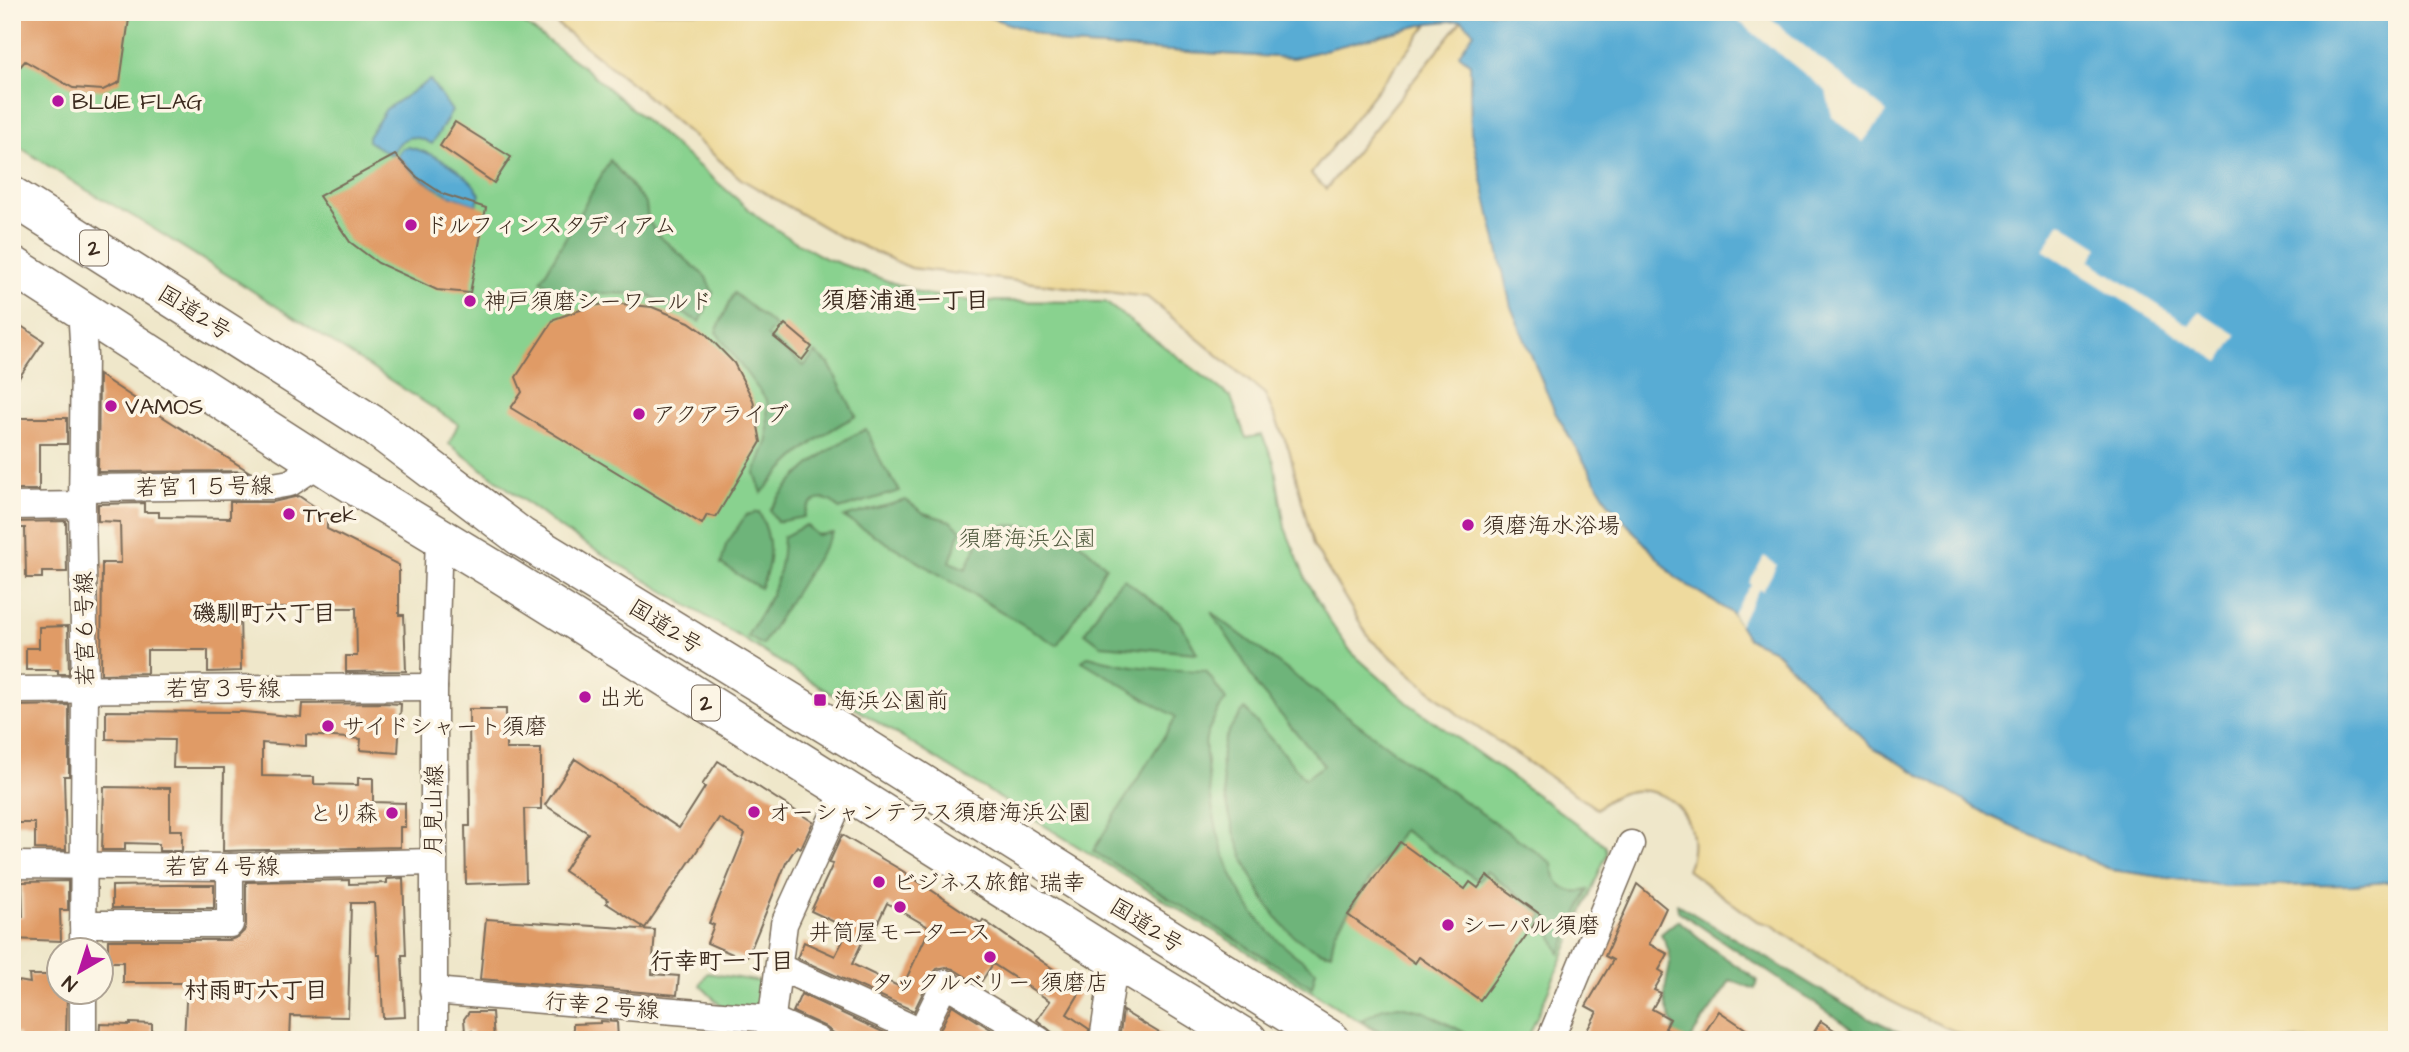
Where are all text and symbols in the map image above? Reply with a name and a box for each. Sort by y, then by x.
place label: BLUE FLAG [72,86,203,118]
marker: BLUE FLAG [50,93,66,109]
place label: ドルフィンスタディアム [425,210,677,242]
marker: ドルフィンスタディアム [403,217,419,233]
road number: 2 [80,230,108,266]
street label: 国道2号 [151,278,238,348]
district label: 須磨浦通一丁目 [821,284,989,318]
place label: 神戸須磨シーワールド [484,286,713,318]
marker: 神戸須磨シーワールド [462,293,478,309]
place label: VAMOS [125,391,204,423]
marker: VAMOS [103,398,119,414]
place label: アクアライブ [653,399,789,431]
marker: アクアライブ [631,406,647,422]
street label: 若宮１５号線 [135,470,273,504]
place label: Trek [303,499,357,531]
marker: Trek [281,506,297,522]
place label: 須磨海水浴場 [1482,510,1620,542]
marker: 須磨海水浴場 [1460,517,1476,533]
park label: 須磨海浜公園 [958,523,1096,555]
street label: 若宮６号線 [68,571,102,687]
street label: 国道2号 [622,592,709,662]
district label: 磯馴町六丁目 [192,597,336,631]
street label: 若宮３号線 [166,673,281,705]
place label: 出光 [599,682,645,714]
place label: 海浜公園前 [834,685,949,717]
road number: 2 [692,686,720,720]
marker: 出光 [577,689,593,705]
marker: 海浜公園前 [812,692,828,708]
place label: サイドシャート須磨 [342,711,548,743]
marker: サイドシャート須磨 [320,718,336,734]
street label: 月見山線 [417,764,451,856]
place label: オーシャンテラス須磨海浜公園 [768,797,1091,829]
place label: とり森 [309,798,378,830]
marker: オーシャンテラス須磨海浜公園 [746,804,762,820]
marker: とり森 [384,805,400,821]
street label: 若宮４号線 [165,851,280,883]
place label: ビジネス旅館 瑞幸 [893,867,1085,899]
marker: ビジネス旅館 瑞幸 [871,874,887,890]
street label: 国道2号 [1103,891,1190,961]
marker: 井筒屋モータース [892,899,908,915]
place label: シーパル須磨 [1462,910,1600,942]
place label: 井筒屋モータース [809,917,991,949]
marker: シーパル須磨 [1440,917,1456,933]
north arrow [46,936,116,1006]
district label: 行幸町一丁目 [650,945,794,979]
marker: タックルベリー 須磨店 [982,949,998,965]
place label: タックルベリー 須磨店 [871,967,1109,999]
text: N [57,969,83,997]
district label: 村雨町六丁目 [184,974,328,1008]
street label: 行幸２号線 [543,985,661,1027]

